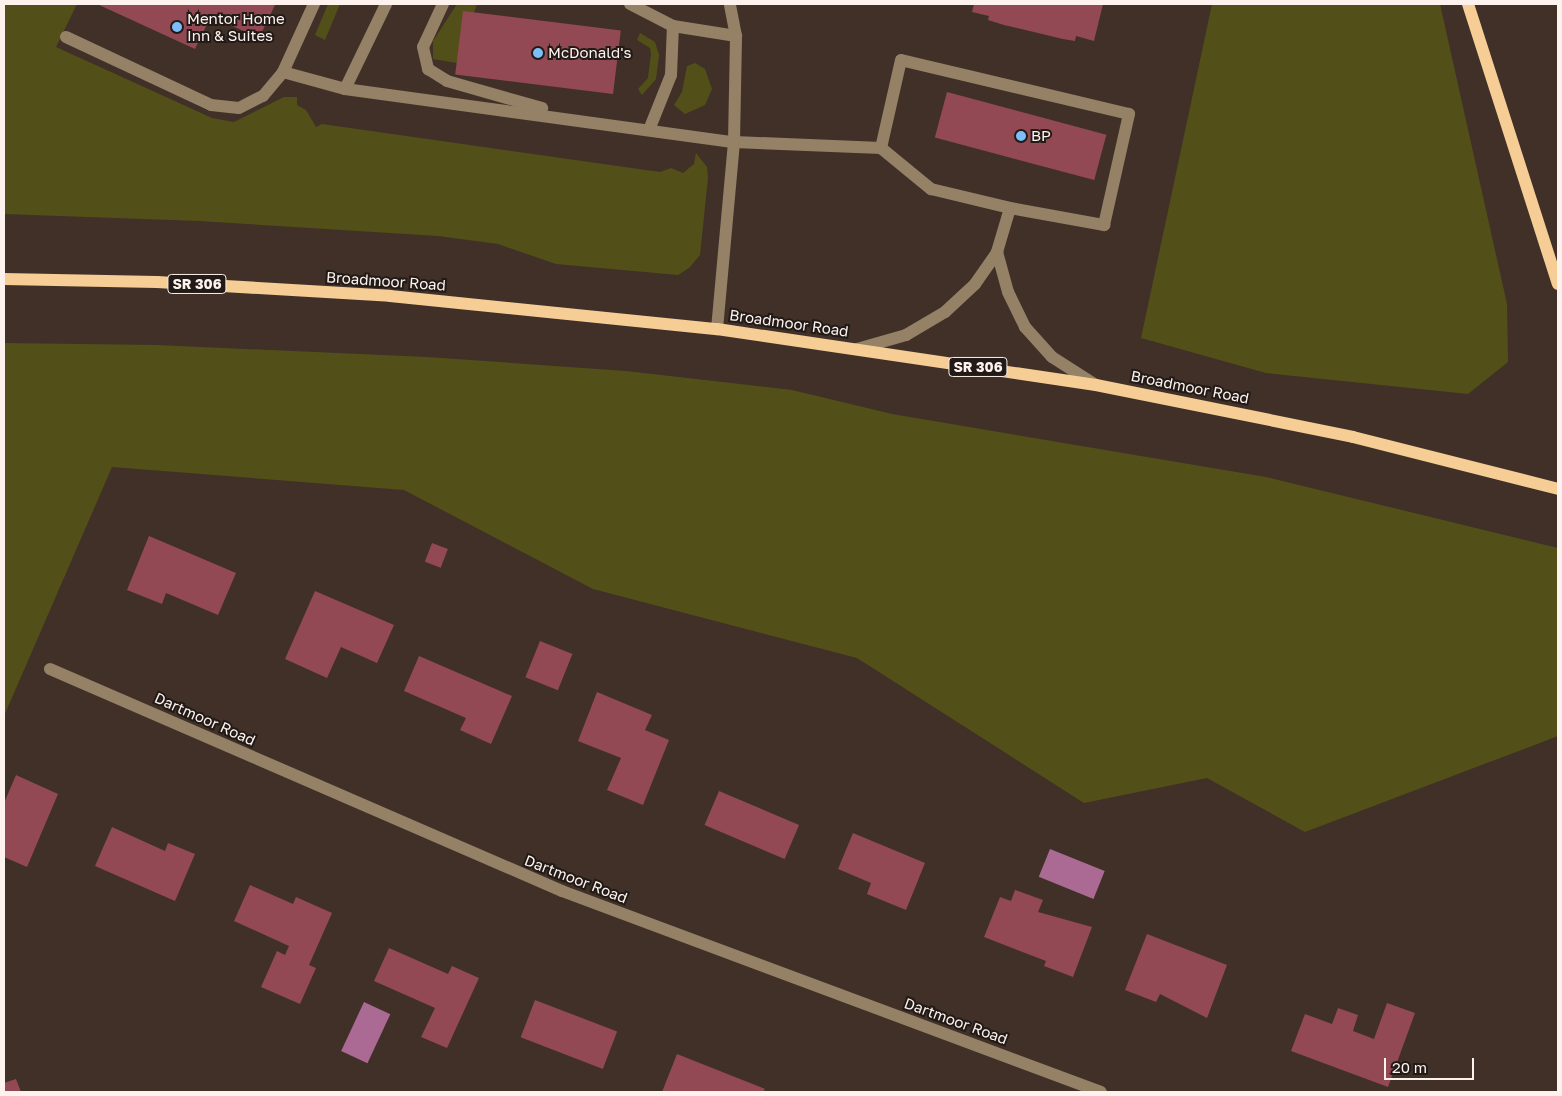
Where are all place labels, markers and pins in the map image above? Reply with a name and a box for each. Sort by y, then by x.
place label: Mentor Home Inn & Suites [187,9,285,44]
marker: Mentor Home Inn & Suites [171,21,183,33]
place label: McDonald's [548,44,631,62]
marker: McDonald's [532,47,544,59]
place label: BP [1031,127,1051,145]
marker: BP [1015,130,1027,142]

